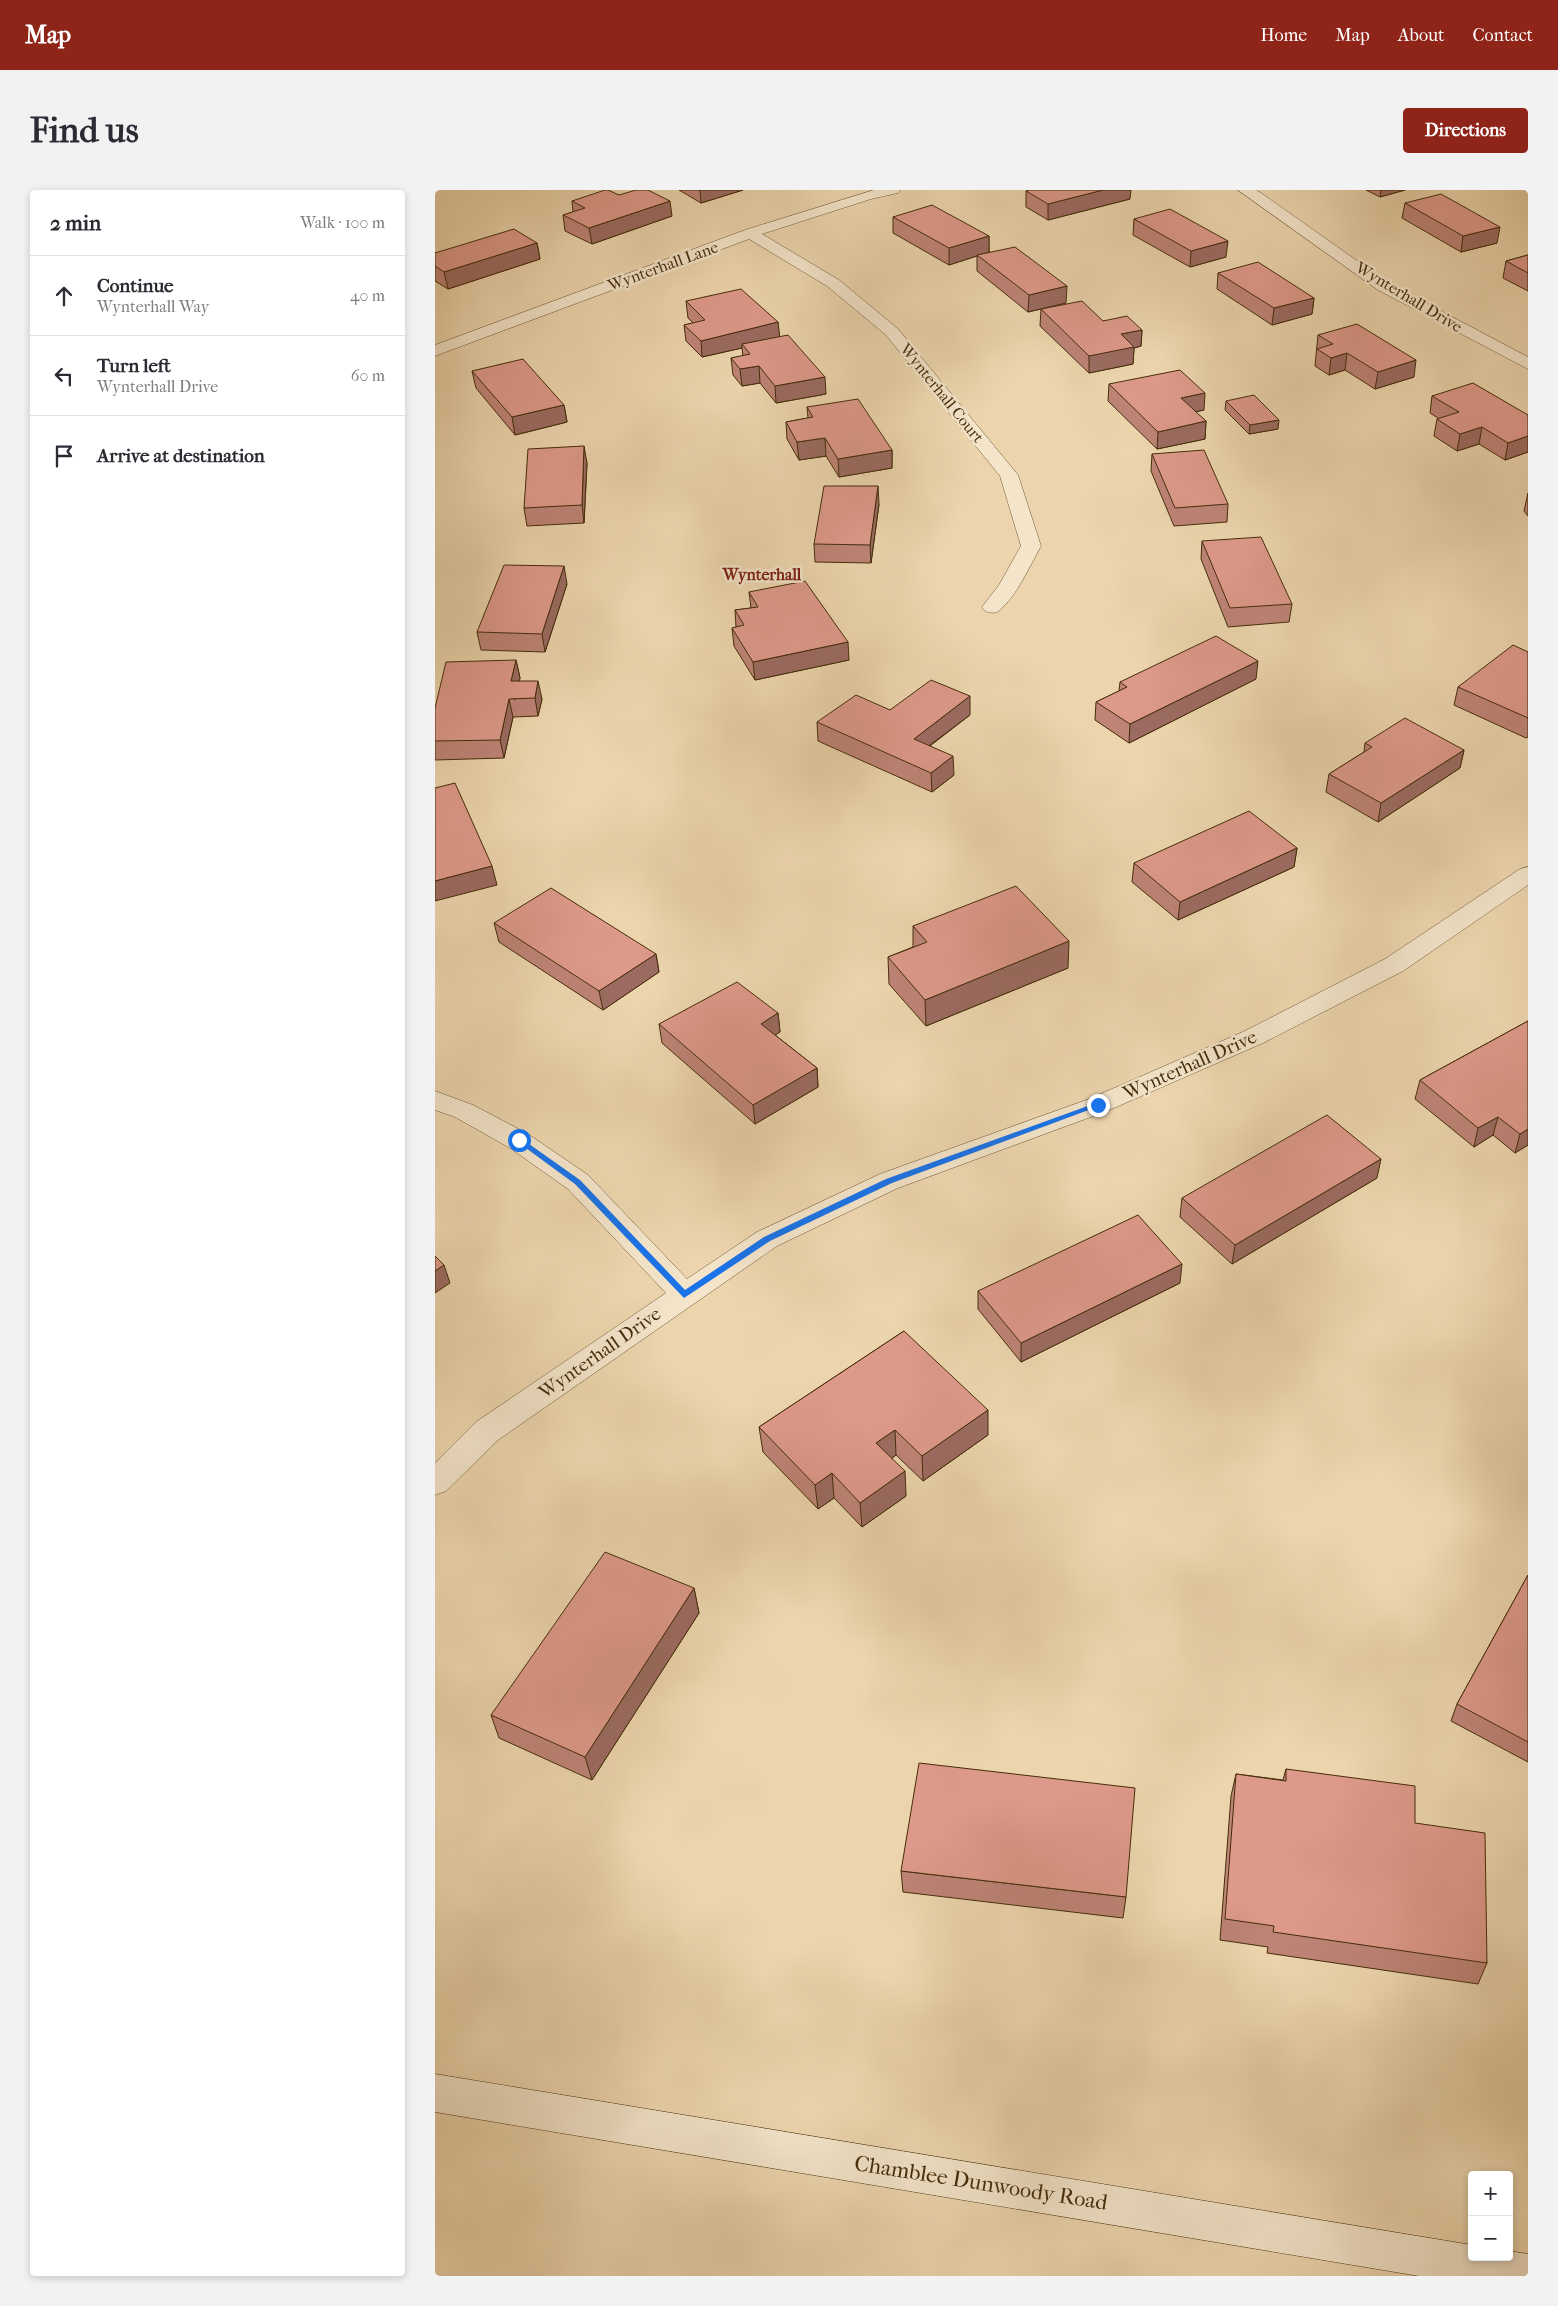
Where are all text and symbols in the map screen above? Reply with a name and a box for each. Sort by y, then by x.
text: Map [25,21,71,49]
text: Home [1260,25,1307,46]
text: Map [1335,25,1370,46]
text: About [1398,25,1444,46]
text: Contact [1472,25,1533,46]
button: Directions [1403,108,1528,153]
text: Find us [30,110,139,151]
text: 2 min [50,211,101,235]
text: Walk · 100 m [300,213,385,232]
street label: Wynterhall Lane [604,237,721,295]
street label: Wynterhall Drive [1351,257,1466,336]
text: Continue [97,275,173,297]
icon: ahead [50,282,78,310]
text: 40 m [350,286,385,305]
text: Wynterhall Way [97,297,209,316]
street label: Wynterhall Court [895,339,988,447]
text: Turn left [97,355,171,377]
icon: left [50,362,78,390]
text: 60 m [351,366,385,385]
text: Wynterhall Drive [97,377,218,396]
icon: arrive [50,442,78,470]
text: Arrive at destination [97,445,265,467]
district label: Wynterhall [722,565,802,585]
street label: Wynterhall Drive [1119,1026,1260,1105]
route end [1087,1094,1110,1117]
route start [508,1129,531,1152]
street label: Wynterhall Drive [534,1303,665,1404]
street label: Chamblee Dunwoody Road [852,2150,1111,2216]
map controls [1468,2171,1513,2261]
button: + [1468,2171,1513,2216]
button: − [1468,2216,1513,2261]

